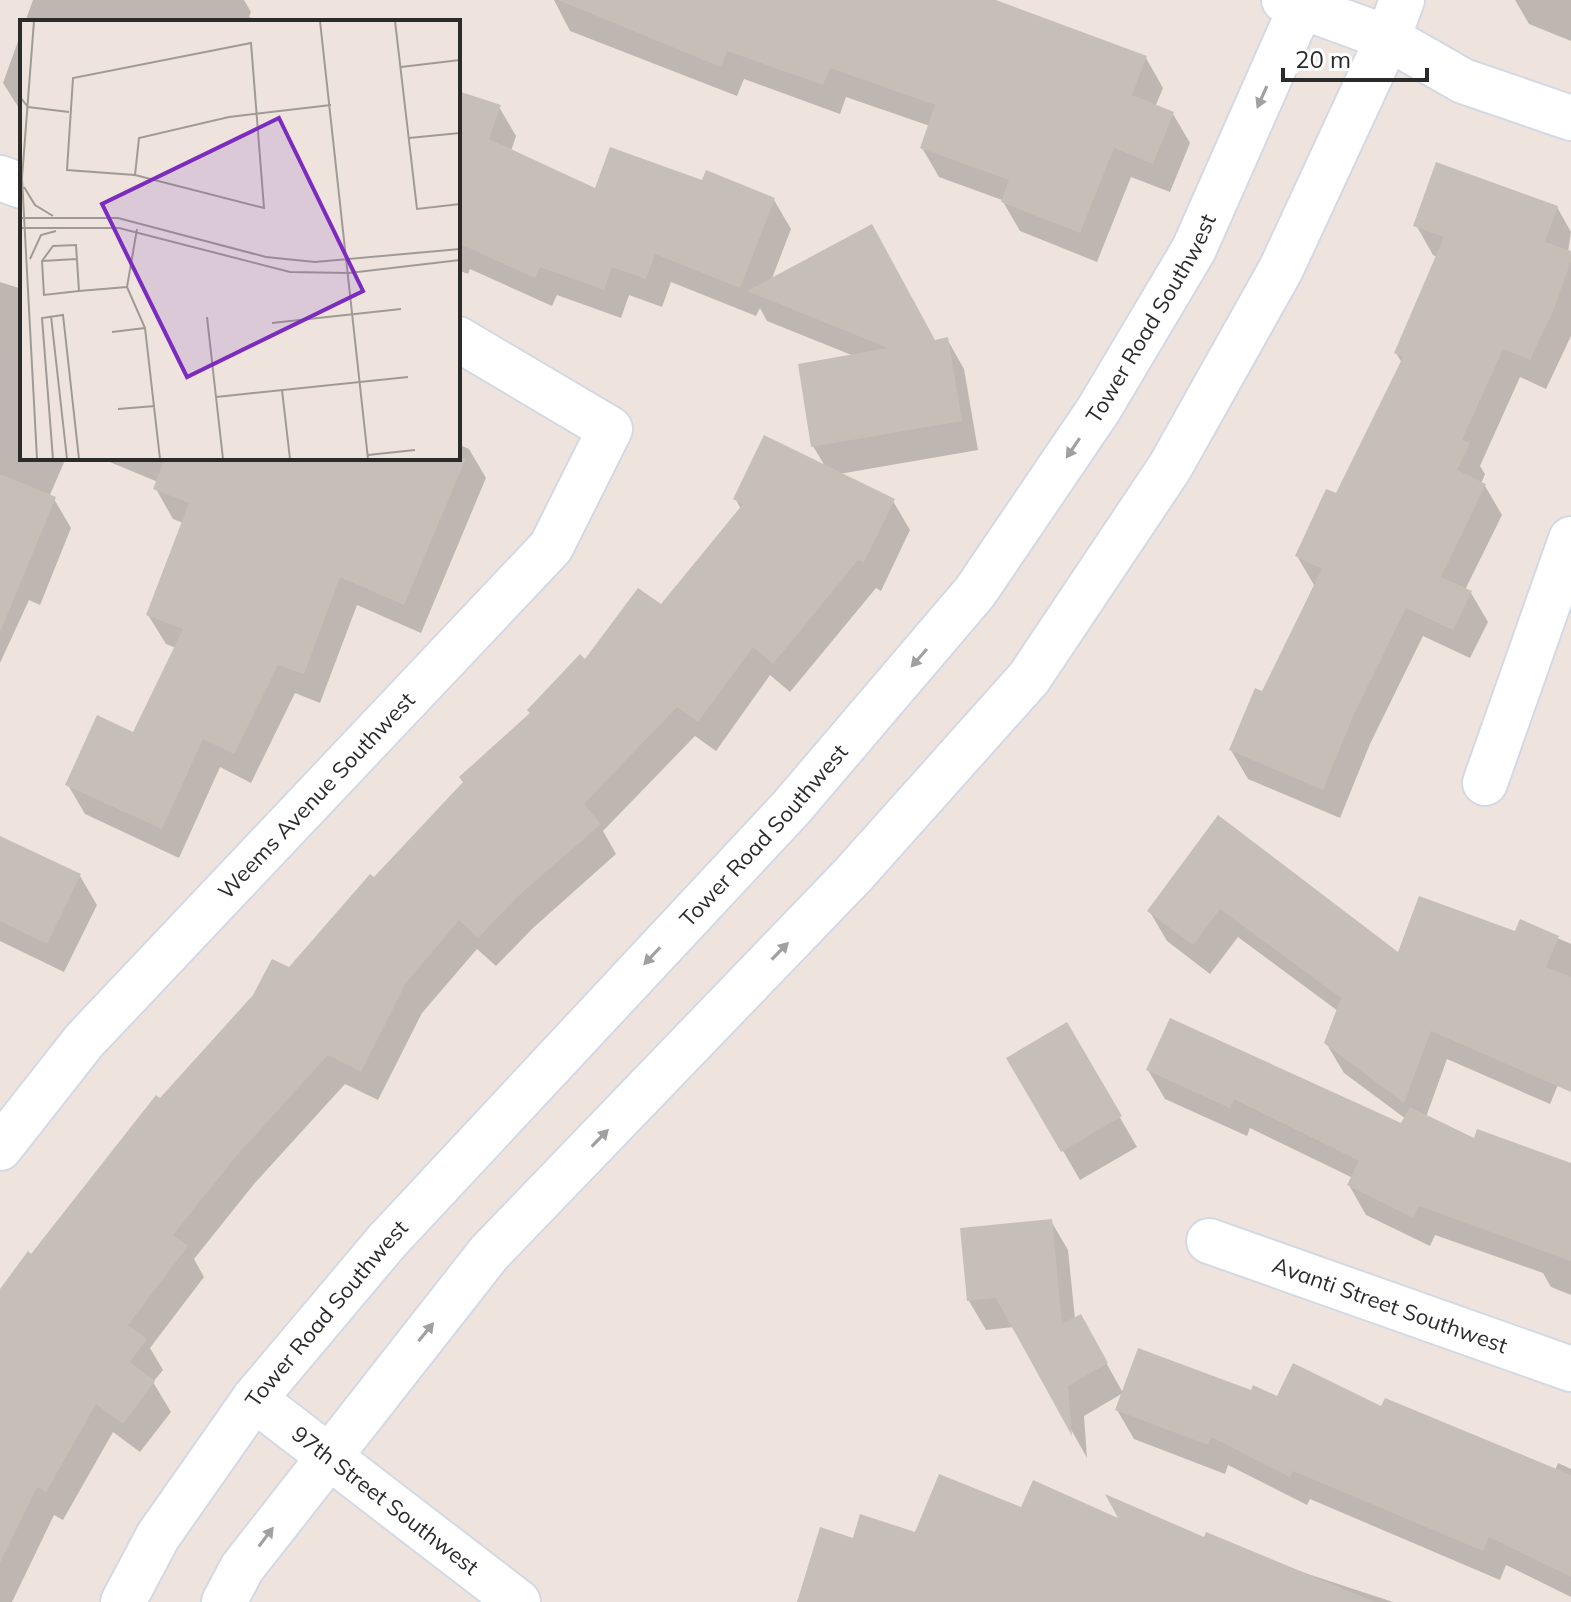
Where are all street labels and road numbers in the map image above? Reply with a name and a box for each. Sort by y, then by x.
street label: Tower Road Southwest [1079,209,1222,429]
street label: Weems Avenue Southwest [212,686,421,905]
street label: Tower Road Southwest [673,738,854,933]
street label: Tower Road Southwest [239,1214,414,1412]
street label: Avanti Street Southwest [1269,1251,1512,1360]
street label: 97th Street Southwest [287,1419,485,1581]

